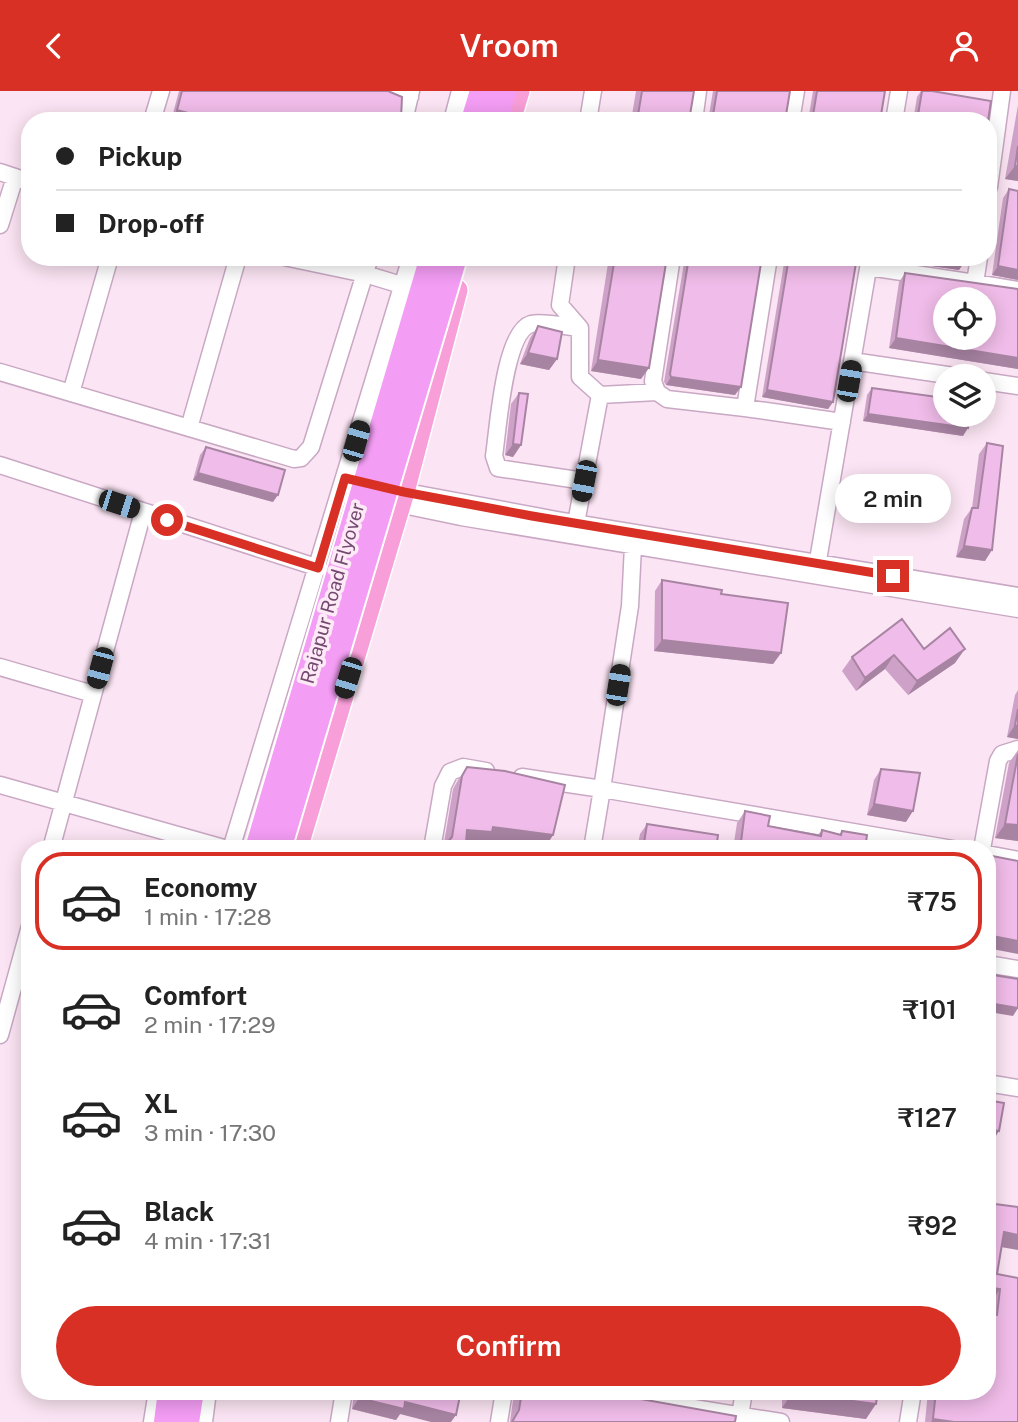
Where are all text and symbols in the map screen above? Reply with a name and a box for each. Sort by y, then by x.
icon: back [35,27,73,65]
text: Vroom [459,27,559,64]
icon: person [945,27,983,65]
text: Pickup [98,141,182,172]
text: Drop-off [98,208,204,239]
map controls [933,287,996,427]
button: locate [933,287,996,350]
car [836,358,863,404]
button: layers [933,364,996,427]
car [341,418,372,464]
car [570,458,599,504]
callout: 2 min [835,475,951,524]
text: 2 min [863,485,923,512]
car [96,488,143,520]
street label: Rajapur Road Flyover [296,500,368,686]
route start [151,504,183,536]
route end [877,560,909,592]
car [85,645,116,691]
car [332,655,365,701]
car [605,663,632,707]
icon: car [60,870,123,933]
text: Economy [144,872,257,903]
text: ₹75 [908,886,957,917]
text: 1 min · 17:28 [144,903,272,930]
icon: car [60,978,123,1041]
text: Comfort [144,980,247,1011]
text: ₹101 [903,994,957,1025]
text: 2 min · 17:29 [144,1011,276,1038]
icon: car [60,1086,123,1149]
text: XL [144,1088,178,1119]
text: ₹127 [898,1102,957,1133]
text: 3 min · 17:30 [144,1119,276,1146]
icon: car [60,1194,123,1257]
text: Black [144,1196,214,1227]
text: ₹92 [908,1210,957,1241]
text: 4 min · 17:31 [144,1227,272,1254]
button: Confirm [56,1306,961,1386]

